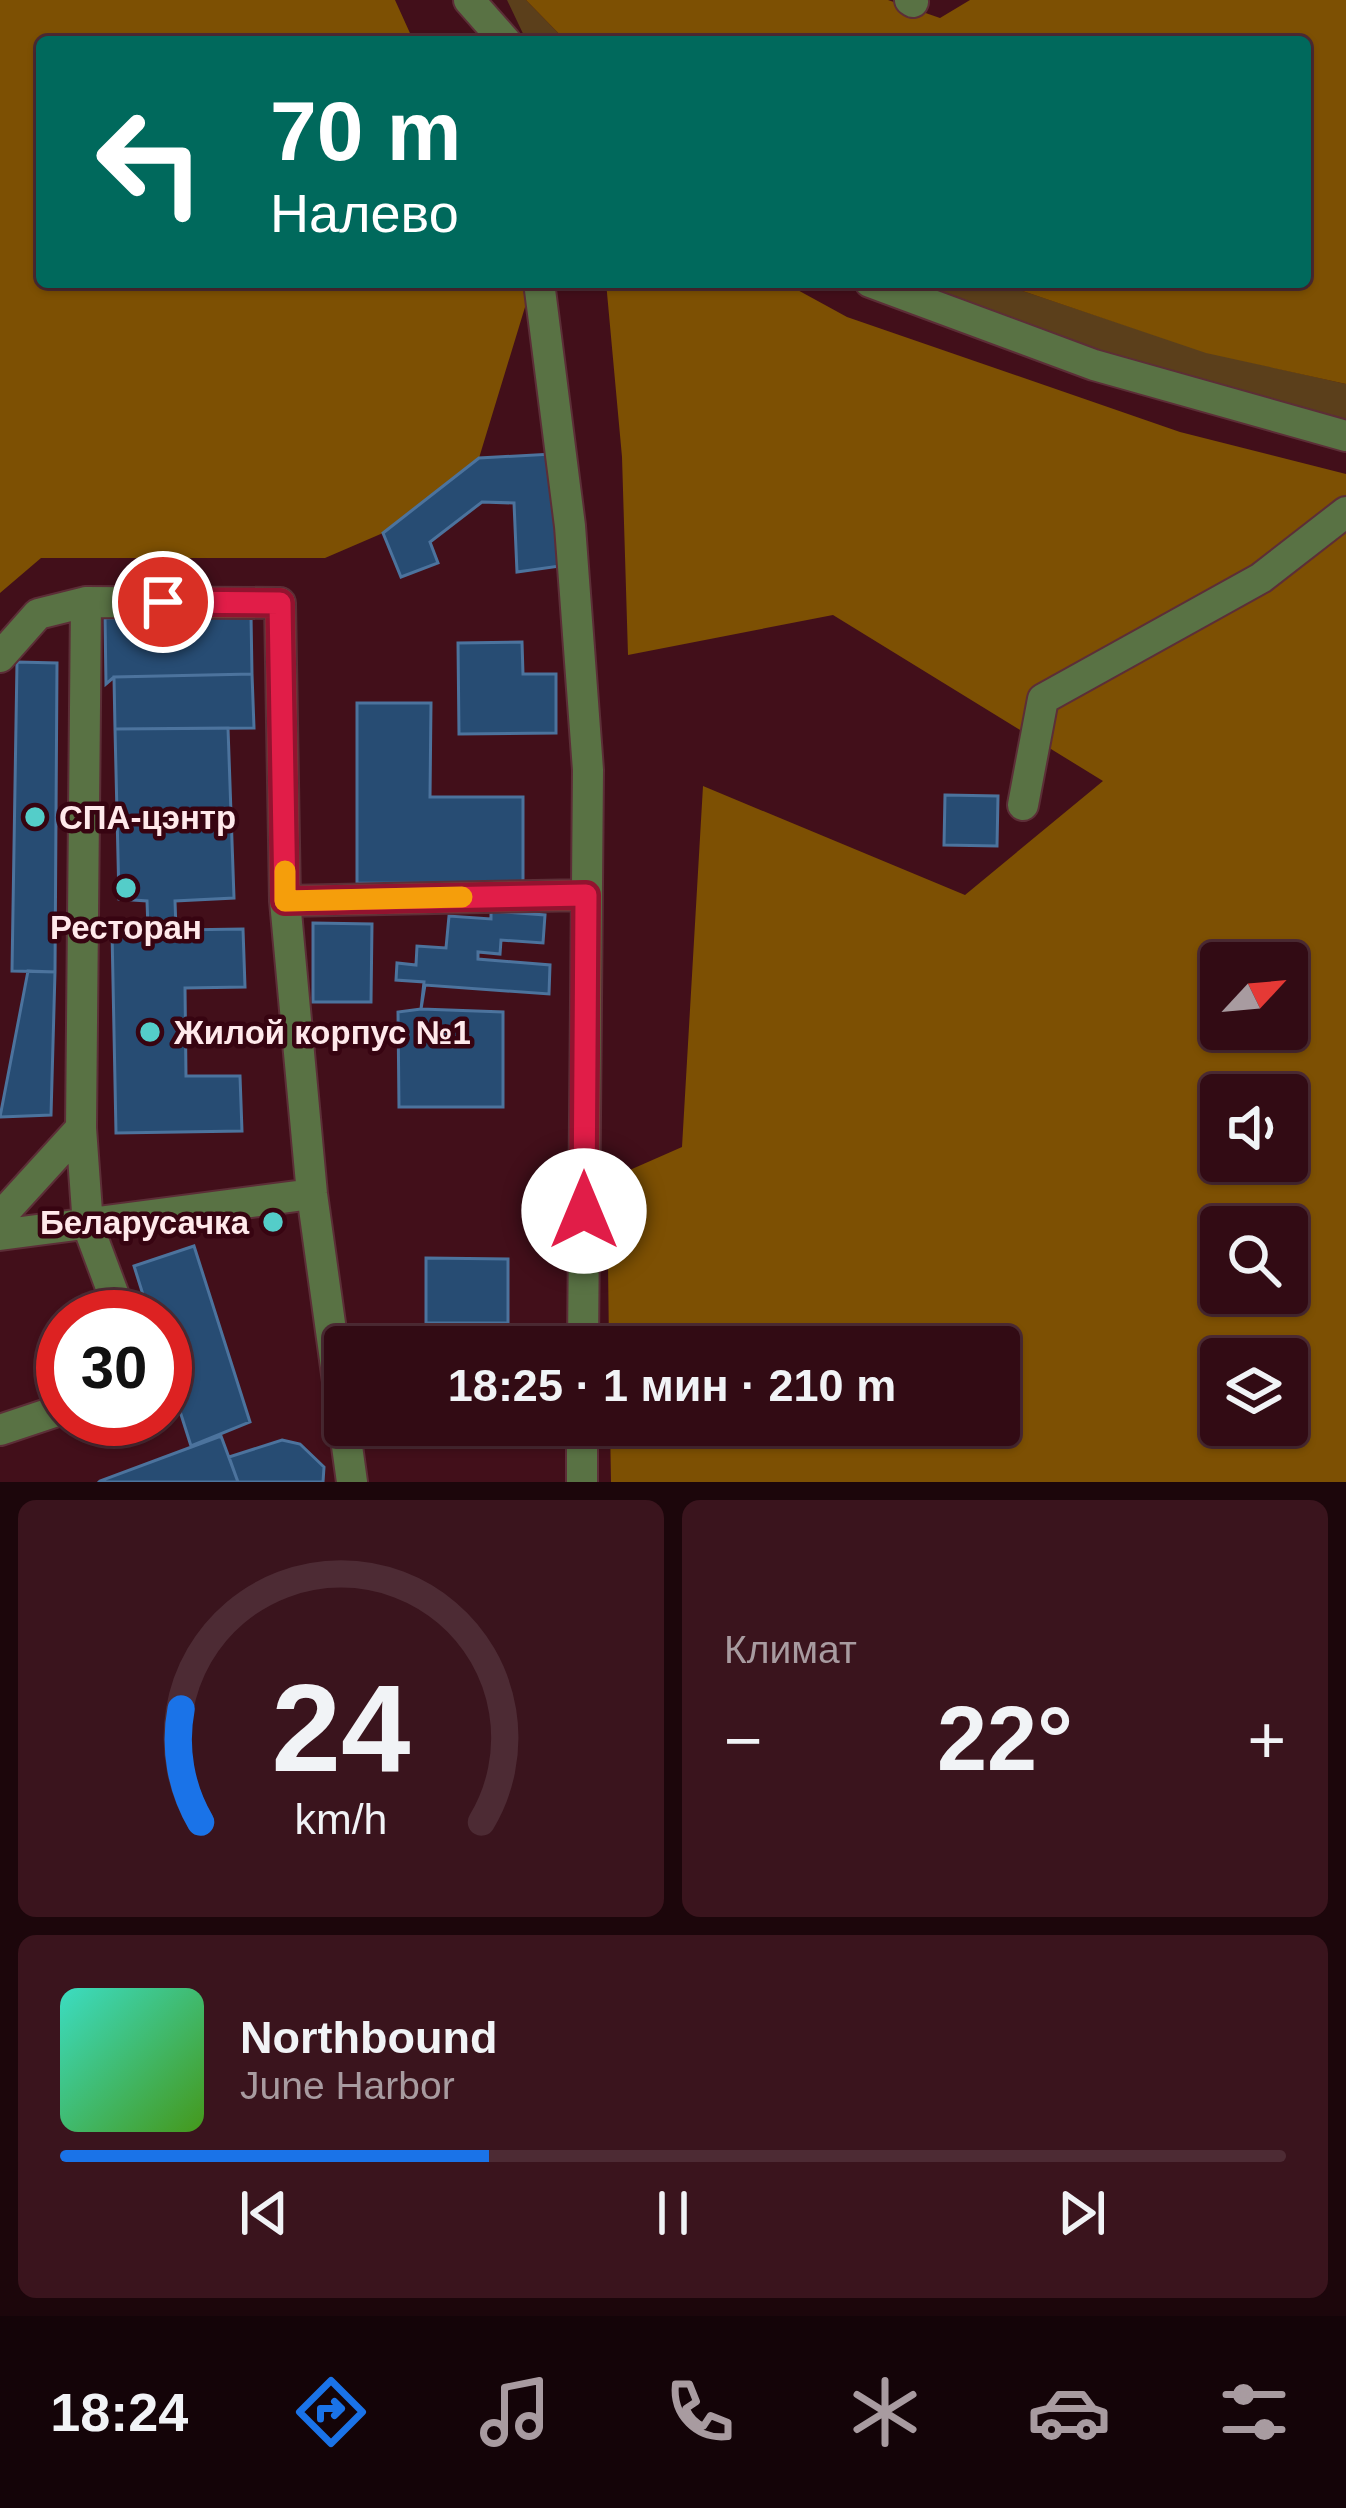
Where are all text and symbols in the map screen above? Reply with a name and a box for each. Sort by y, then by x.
icon: left [72,84,228,240]
text: 70 m [270,84,461,178]
text: Налево [270,183,459,243]
pin [112,551,214,653]
icon: arrive [130,569,196,635]
place label: СПА-цэнтр [59,799,236,836]
marker: СПА-цэнтр [22,804,48,830]
marker: Ресторан [113,875,139,901]
place label: Ресторан [50,909,202,946]
north arrow [1200,942,1308,1050]
map controls [1200,942,1308,1446]
place label: Жилой корпус №1 [173,1014,471,1051]
marker: Жилой корпус №1 [137,1019,163,1045]
button: sound [1200,1074,1308,1182]
position arrow [521,1148,647,1274]
place label: Беларусачка [40,1204,250,1241]
button: search [1200,1206,1308,1314]
marker: Беларусачка [260,1209,286,1235]
speed limit sign: 30 [36,1290,192,1446]
button: layers [1200,1338,1308,1446]
text: 18:25 · 1 мин · 210 m [448,1360,896,1411]
text: Климат [724,1628,857,1671]
text: 24 [272,1658,410,1797]
text: 22° [937,1689,1073,1789]
text: − [724,1703,763,1777]
text: + [1247,1703,1286,1777]
text: km/h [295,1794,387,1842]
text: Northbound [240,2012,497,2063]
text: June Harbor [240,2064,455,2107]
icon: previous [231,2180,297,2246]
icon: pause [640,2180,706,2246]
icon: next [1049,2180,1115,2246]
icon: directions [289,2370,373,2454]
icon: music [473,2370,557,2454]
icon: phone [658,2370,742,2454]
icon: climate [843,2370,927,2454]
icon: car [1027,2370,1111,2454]
icon: filters [1212,2370,1296,2454]
text: 18:24 [50,2382,188,2442]

